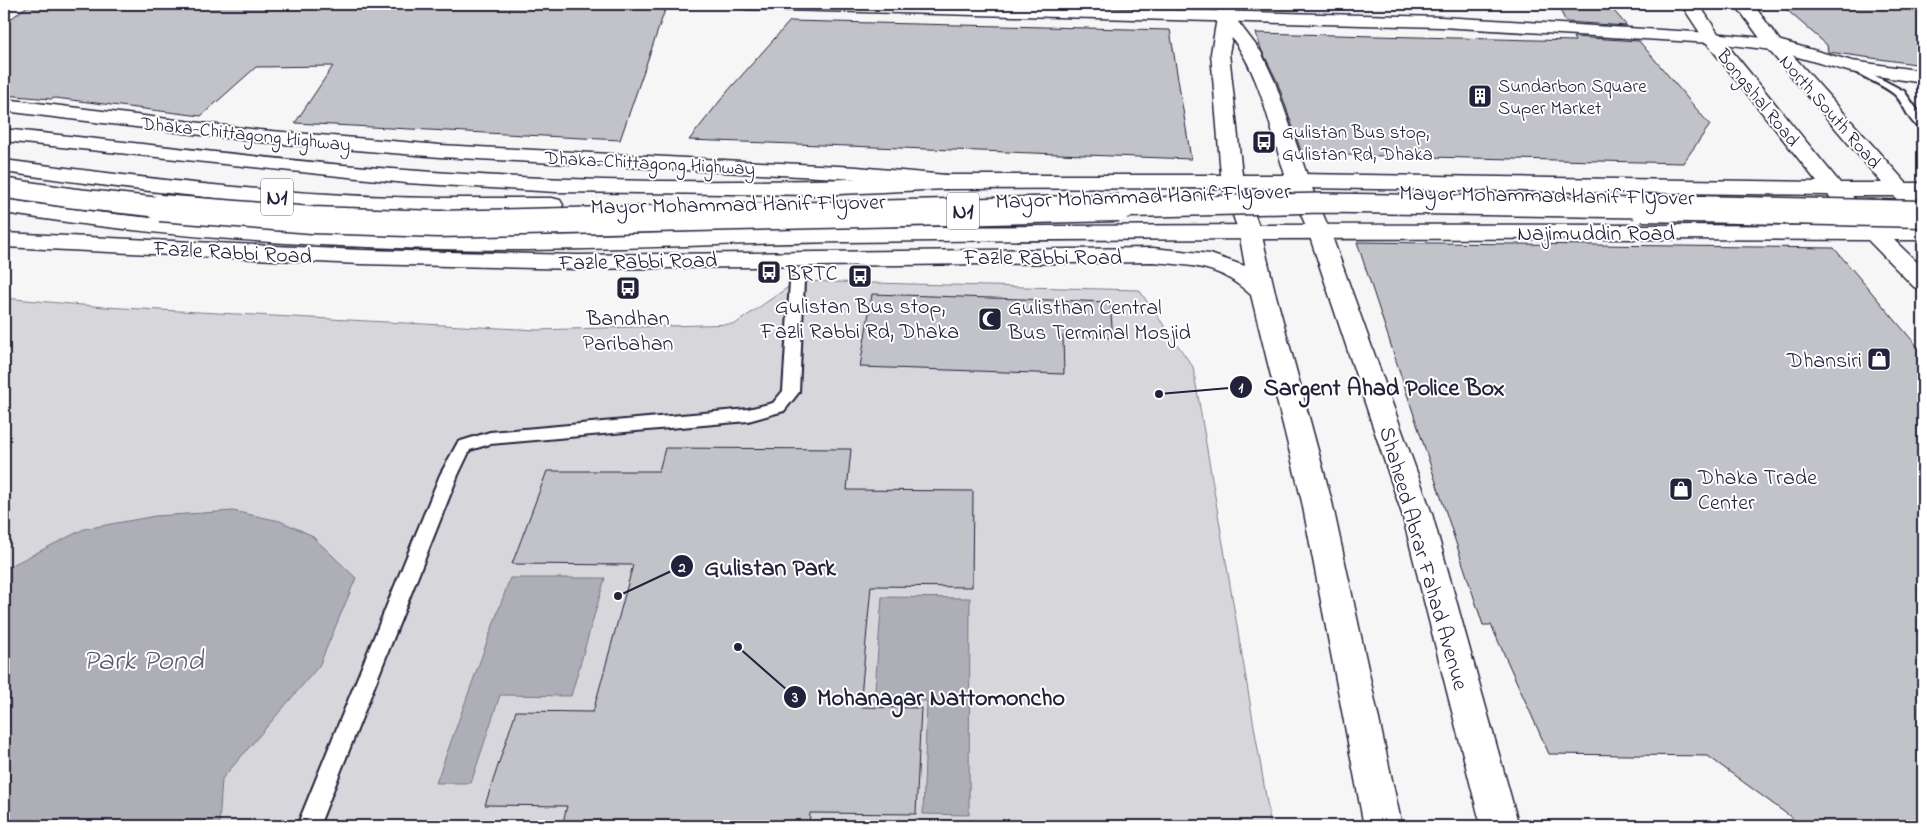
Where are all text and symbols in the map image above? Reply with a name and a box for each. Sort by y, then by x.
street label: Bongshal Road [1707,43,1805,155]
street label: North South Road [1772,50,1886,176]
place label: Sundarbon Square Super Market [1498,74,1647,123]
building icon: Sundarbon Square Super Market [1467,83,1493,109]
street label: Dhaka-Chittagong Highway [138,111,352,162]
place label: Gulistan Bus stop, Gulistan Rd, Dhaka [1282,120,1433,169]
bus stop icon: Gulistan Bus stop, Gulistan Rd, Dhaka [1251,129,1277,155]
street label: Dhaka-Chittagong Highway [543,145,756,185]
street label: Mayor Mohammad Hanif Flyover [995,177,1292,220]
road number: N1 [261,178,293,216]
street label: Mayor Mohammad Hanif Flyover [1399,178,1695,217]
street label: Mayor Mohammad Hanif Flyover [590,187,886,226]
road number: N1 [947,192,979,230]
street label: Najimuddin Road [1517,219,1675,251]
street label: Fazle Rabbi Road [152,234,313,274]
street label: Fazle Rabbi Road [963,243,1122,275]
street label: Fazle Rabbi Road [558,246,717,280]
bus stop icon: BRTC [756,259,782,285]
place label: BRTC [785,259,838,291]
bus stop icon: Gulistan Bus stop, Fazli Rabbi Rd, Dhaka [847,263,873,289]
bus stop icon: Bandhan Paribahan [615,275,641,301]
place label: Gulistan Bus stop, Fazli Rabbi Rd, Dhaka [760,292,959,349]
place label: Gulisthan Central Bus Terminal Mosjid [1007,293,1191,350]
place label: Bandhan Paribahan [583,304,673,361]
mosque icon: Gulisthan Central Bus Terminal Mosjid [977,306,1003,332]
place label: Dhansiri [1786,346,1862,378]
shop icon: Dhansiri [1866,346,1892,372]
callout: Sargent Ahad Police Box [1228,367,1514,406]
text: Sargent Ahad Police Box [1263,372,1505,408]
text: 1 [1239,377,1244,399]
street label: Shaheed Abrar Fahad Avenue [1369,423,1475,694]
place label: Dhaka Trade Center [1697,463,1817,520]
shop icon: Dhaka Trade Center [1668,476,1694,502]
callout: Gulistan Park [669,547,846,586]
text: Gulistan Park [704,552,836,587]
text: 2 [677,557,686,579]
water label: Park Pond [83,641,205,683]
callout: Mohanagar Nattomoncho [782,677,1075,716]
text: Mohanagar Nattomoncho [817,682,1065,718]
text: 3 [791,687,798,709]

